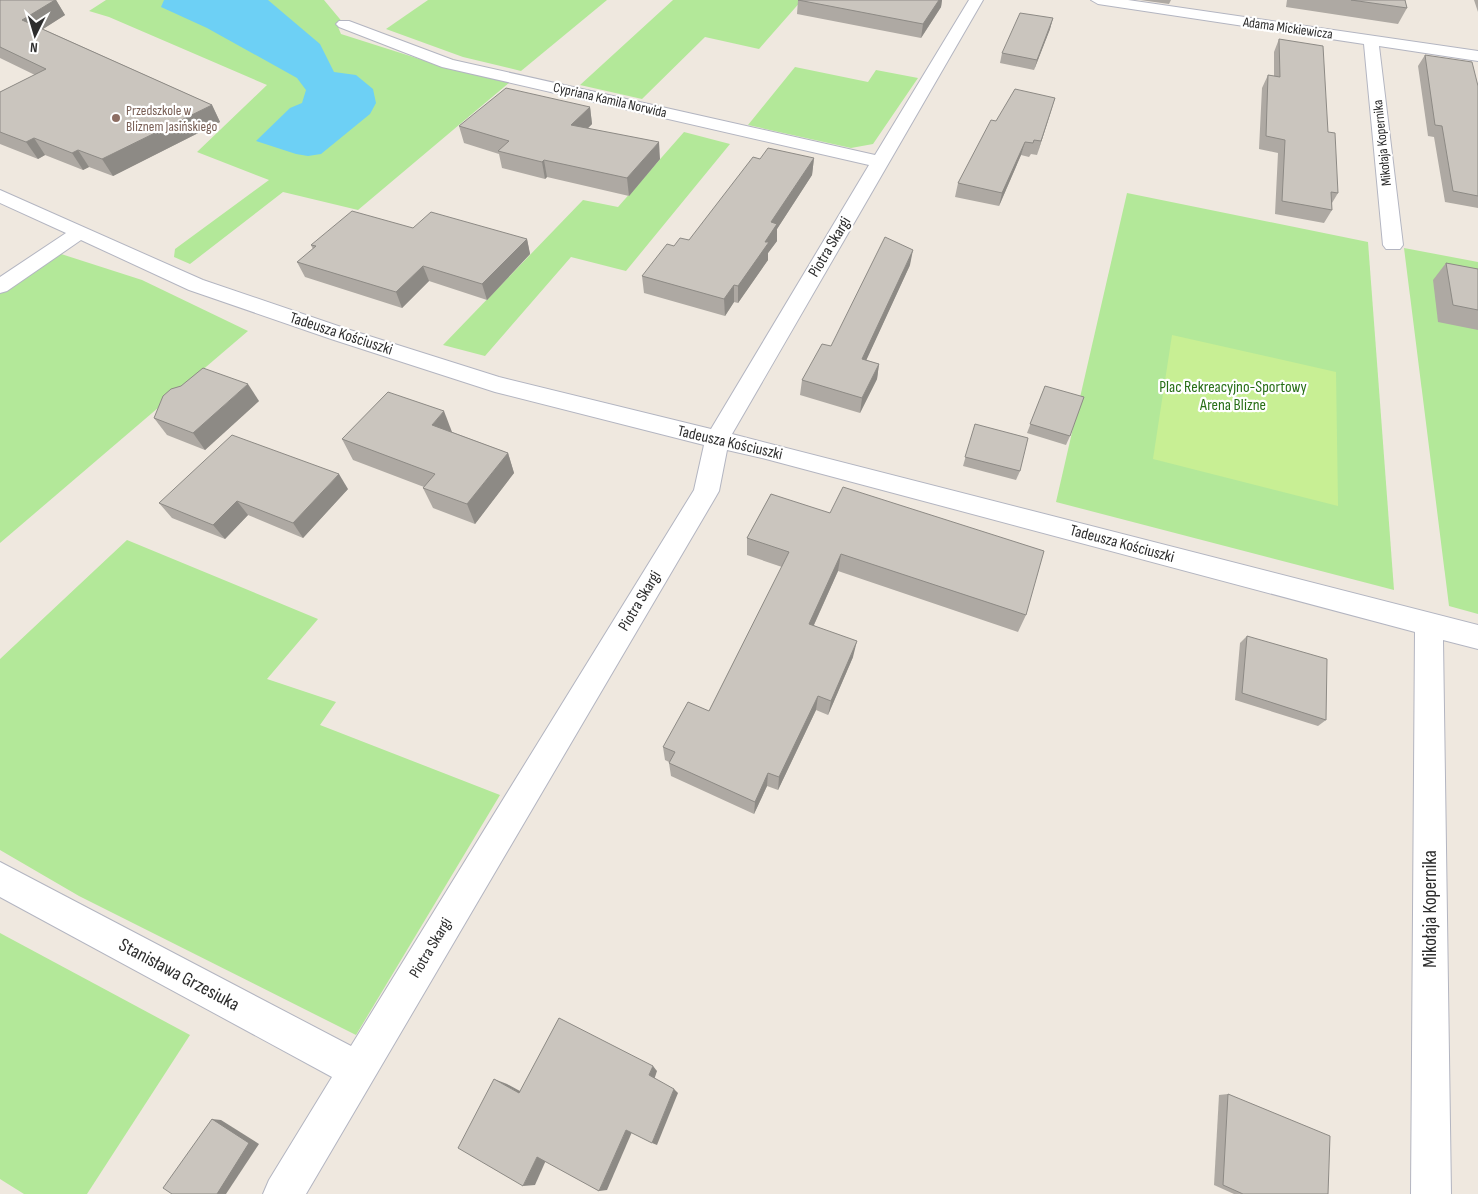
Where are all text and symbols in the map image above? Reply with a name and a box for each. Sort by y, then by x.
north arrow [10,10,60,60]
street label: Adama Mickiewicza [1241,13,1334,43]
text: N [29,39,38,56]
street label: Cypriana Kamila Norwida [552,79,668,121]
street label: Mikołaja Kopernika [1369,99,1395,187]
place label: Przedszkole w Bliznem Jasińskiego [126,102,218,135]
marker: Przedszkole w Bliznem Jasińskiego [110,112,122,124]
street label: Piotra Skargi [805,213,855,281]
street label: Tadeusza Kościuszki [287,308,395,360]
park label: Plac Rekreacyjno-Sportowy Arena Blizne [1159,378,1307,415]
street label: Tadeusza Kościuszki [676,422,784,464]
street label: Tadeusza Kościuszki [1068,521,1176,567]
street label: Piotra Skargi [615,567,665,635]
street label: Mikołaja Kopernika [1419,850,1442,968]
street label: Piotra Skargi [406,914,456,982]
street label: Stanisława Grzesiuka [115,934,243,1016]

